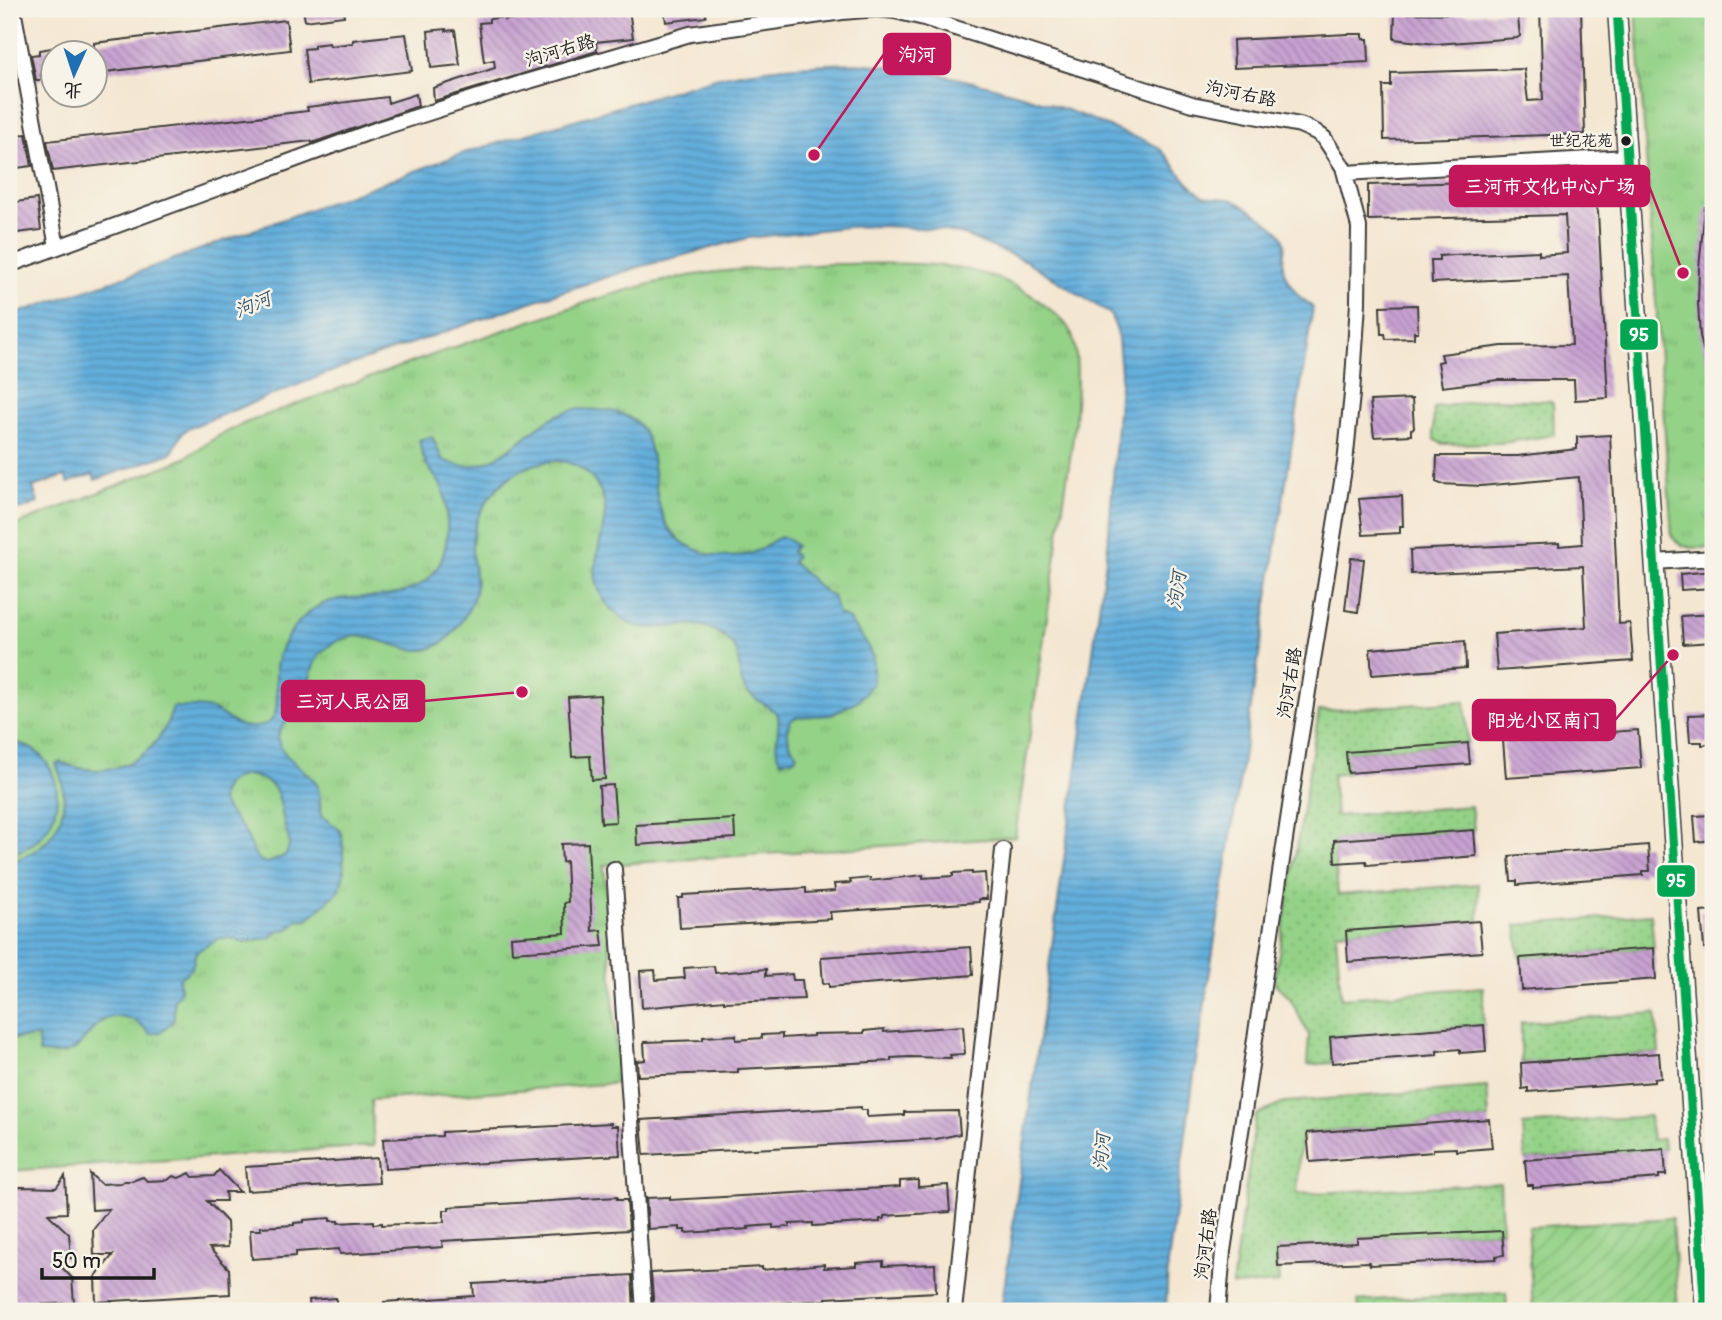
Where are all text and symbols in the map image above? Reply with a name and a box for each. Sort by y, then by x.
street label: 泃河右路 [522,29,598,73]
callout: 泃河 [884,34,950,74]
north arrow [38,38,108,108]
text: 泃河 [898,43,936,67]
street label: 泃河右路 [1203,76,1279,112]
text: 北 [63,77,83,102]
place label: 世纪花苑 [1549,131,1613,151]
marker: 世纪花苑 [1619,134,1633,148]
callout: 三河市文化中心广场 [1450,166,1649,206]
text: 三河市文化中心广场 [1464,175,1636,199]
water label: 泃河 [231,285,278,323]
line badge: 95 [1619,318,1659,351]
text: 95 [1629,323,1649,347]
water label: 泃河 [1162,567,1192,610]
street label: 泃河右路 [1273,646,1307,720]
callout: 三河人民公园 [282,681,424,721]
text: 三河人民公园 [296,690,410,714]
callout: 阳光小区南门 [1473,700,1615,740]
text: 阳光小区南门 [1487,709,1601,733]
line badge: 95 [1656,864,1696,898]
text: 95 [1666,869,1686,893]
water label: 泃河 [1089,1129,1116,1172]
street label: 泃河右路 [1190,1207,1222,1281]
scale bar [42,1236,154,1280]
text: 50 m [52,1248,101,1275]

